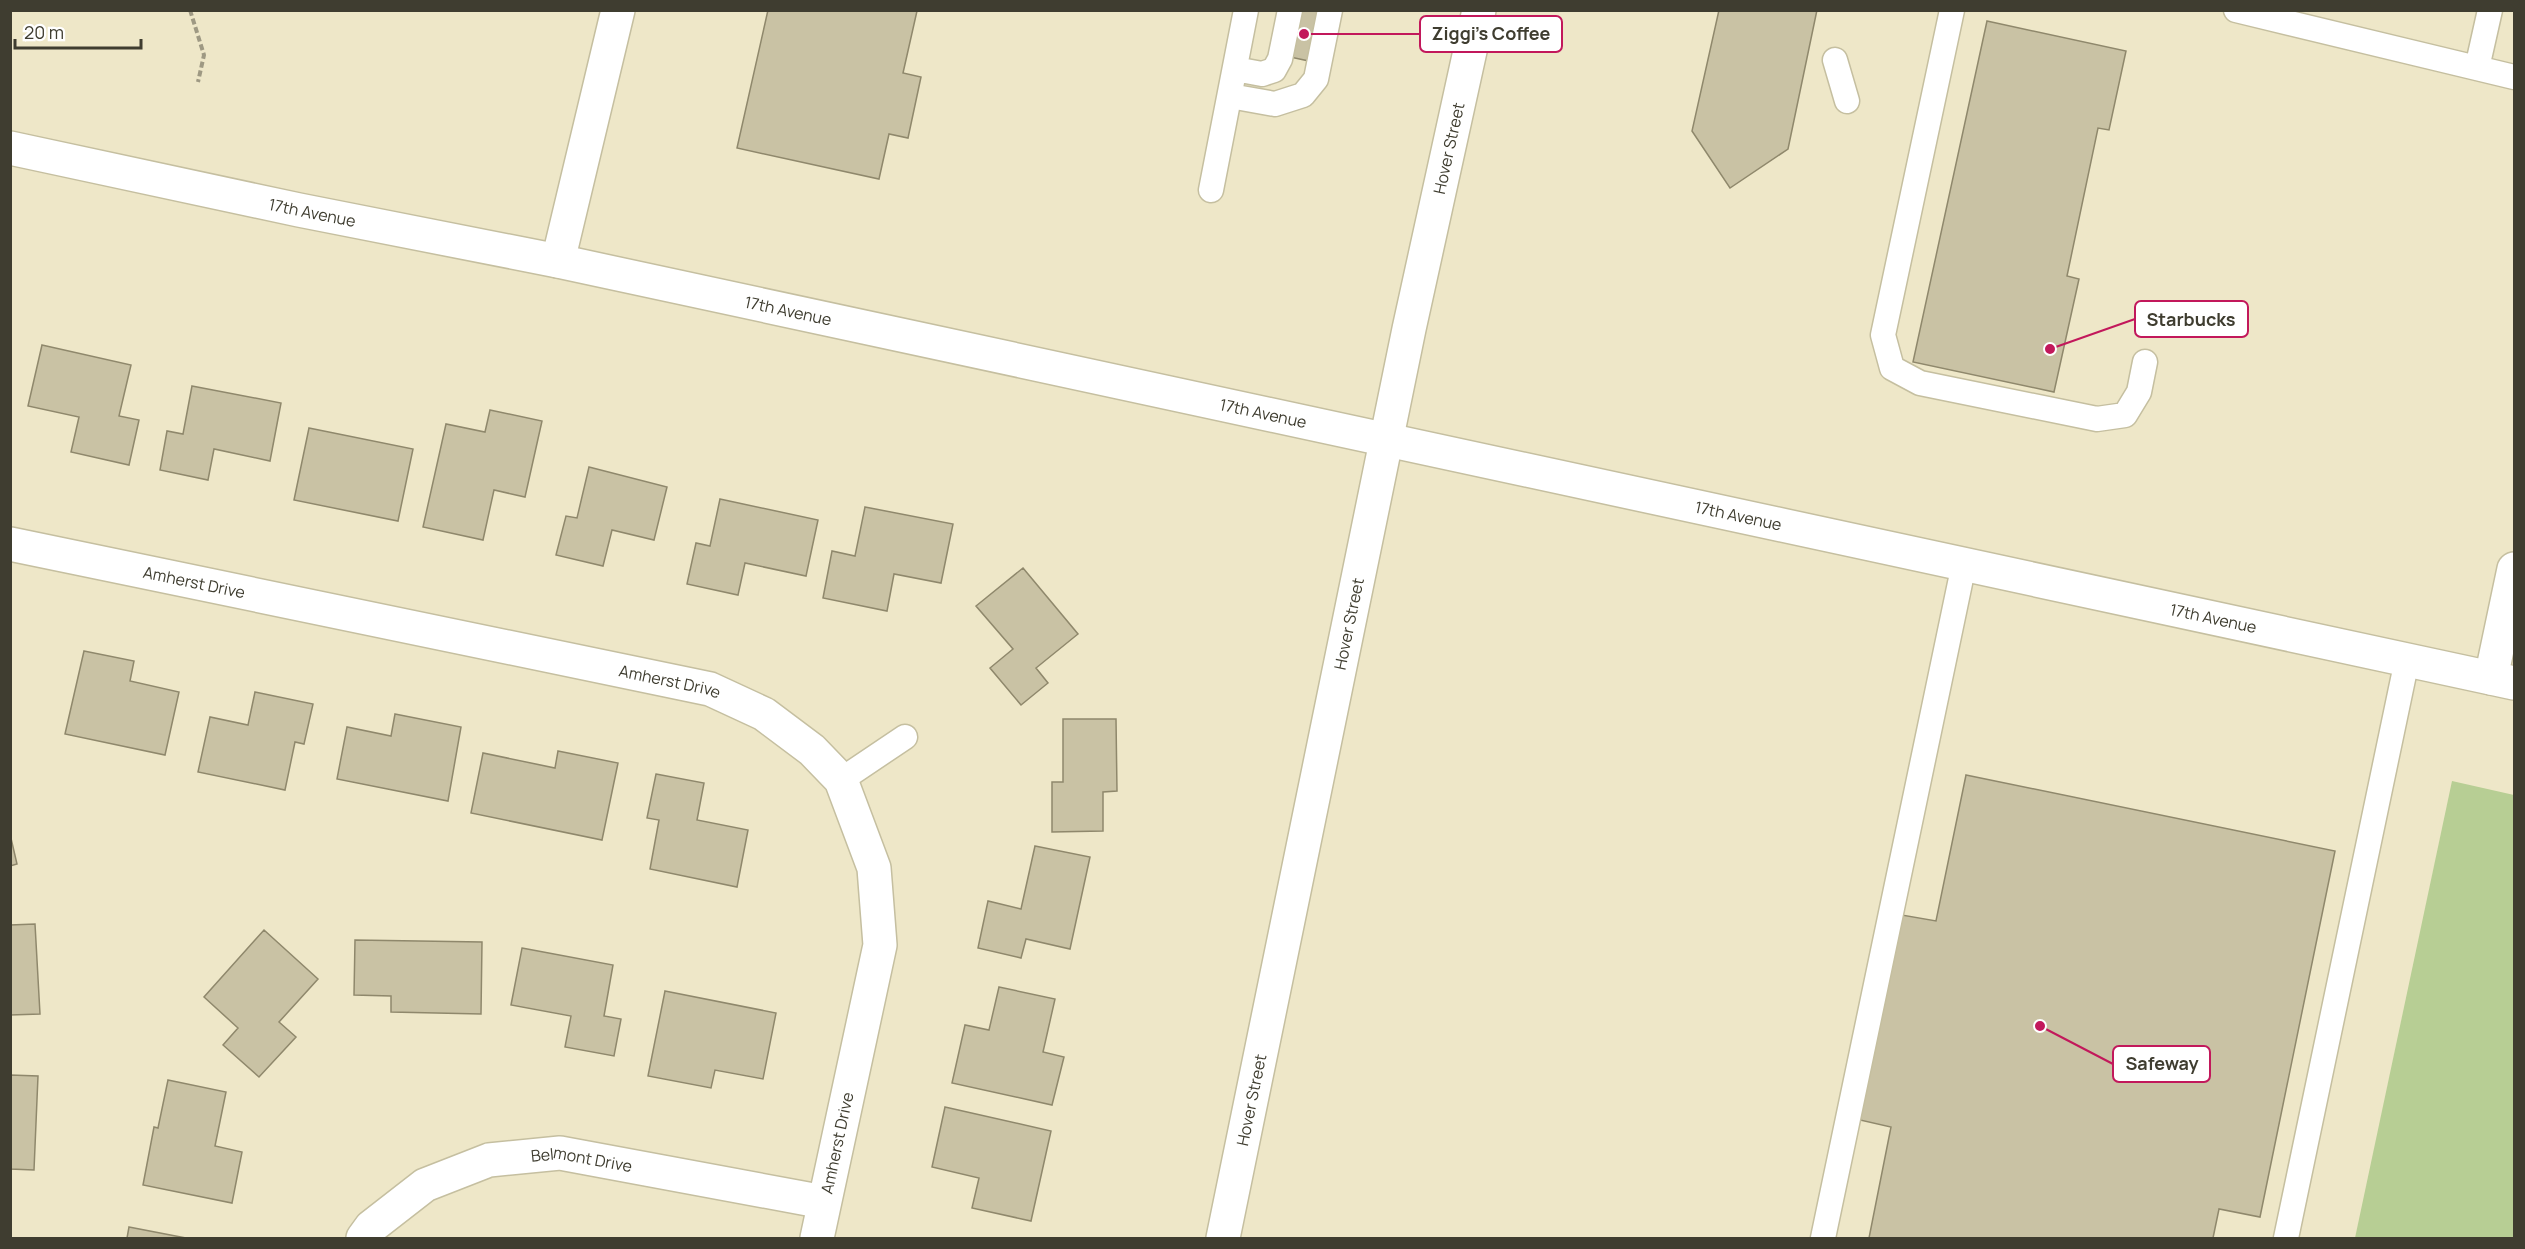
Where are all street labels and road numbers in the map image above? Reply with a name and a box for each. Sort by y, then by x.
street label: Hover Street [1428,100,1469,196]
street label: 17th Avenue [267,193,358,232]
street label: 17th Avenue [743,291,834,331]
street label: 17th Avenue [1218,393,1309,433]
street label: 17th Avenue [1693,496,1784,536]
street label: Amherst Drive [141,561,247,603]
street label: Hover Street [1329,576,1369,672]
street label: 17th Avenue [2168,598,2259,638]
street label: Amherst Drive [617,659,725,704]
street label: Hover Street [1231,1052,1271,1148]
street label: Amherst Drive [815,1090,859,1196]
street label: Belmont Drive [530,1141,634,1177]

